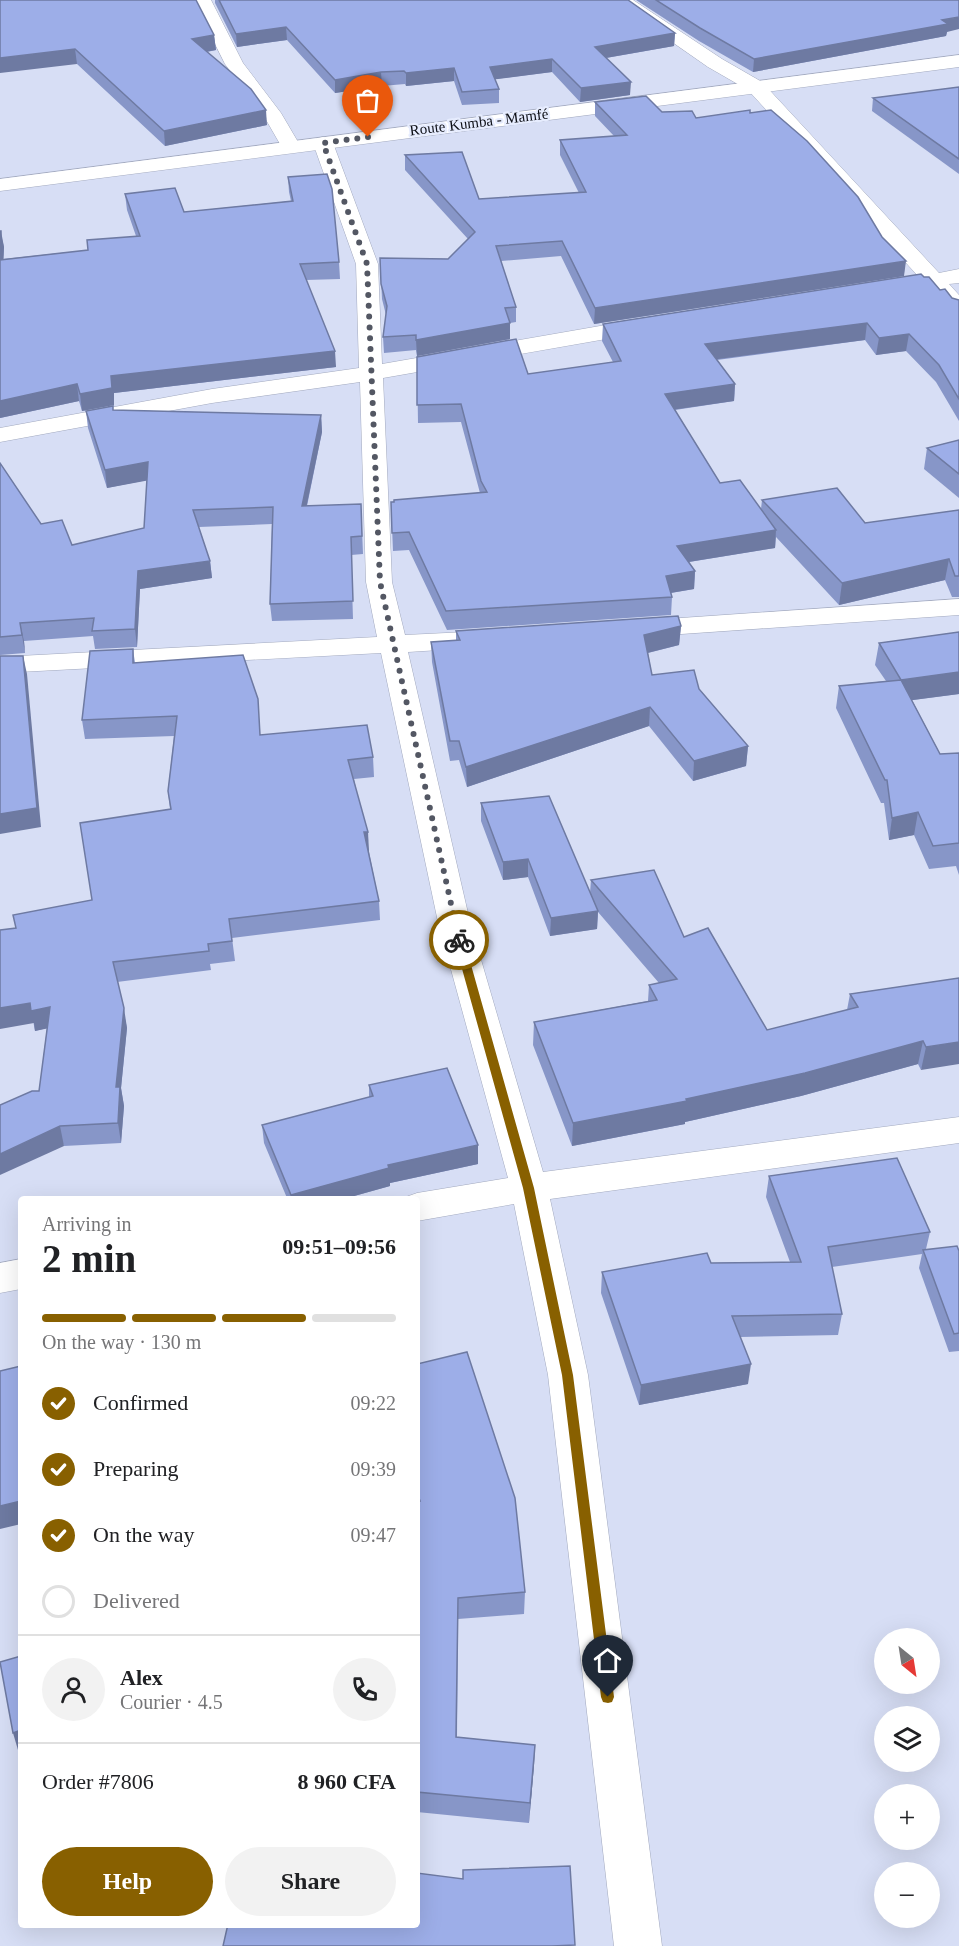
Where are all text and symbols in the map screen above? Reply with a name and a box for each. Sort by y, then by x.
pin [342,75,393,137]
icon: bag [351,84,384,117]
street label: Route Kumba - Mamfé [409,106,550,138]
courier [429,910,489,970]
icon: bike [443,924,476,957]
text: Arriving in [42,1213,131,1235]
text: 09:51–09:56 [282,1234,396,1259]
text: 2 min [42,1237,136,1280]
text: On the way · 130 m [42,1331,201,1353]
icon: check [42,1387,75,1420]
text: Confirmed [93,1390,188,1415]
text: 09:22 [350,1392,396,1414]
icon: check [42,1453,75,1486]
text: Preparing [93,1456,179,1481]
text: 09:39 [350,1458,396,1480]
icon: check [42,1519,75,1552]
text: On the way [93,1522,194,1547]
text: 09:47 [350,1524,396,1546]
text: Delivered [93,1588,180,1613]
north arrow [874,1628,940,1694]
map controls [874,1628,940,1928]
pin [582,1635,633,1697]
icon: home [591,1644,624,1677]
button: person [42,1658,105,1721]
button: phone [333,1658,396,1721]
text: Alex [120,1665,163,1690]
text: Courier · 4.5 [120,1691,223,1713]
button: layers [874,1706,940,1772]
text: Order #7806 [42,1769,154,1794]
text: 8 960 CFA [297,1769,396,1794]
button: + [874,1784,940,1850]
button: Help [42,1847,213,1916]
button: Share [225,1847,396,1916]
button: − [874,1862,940,1928]

